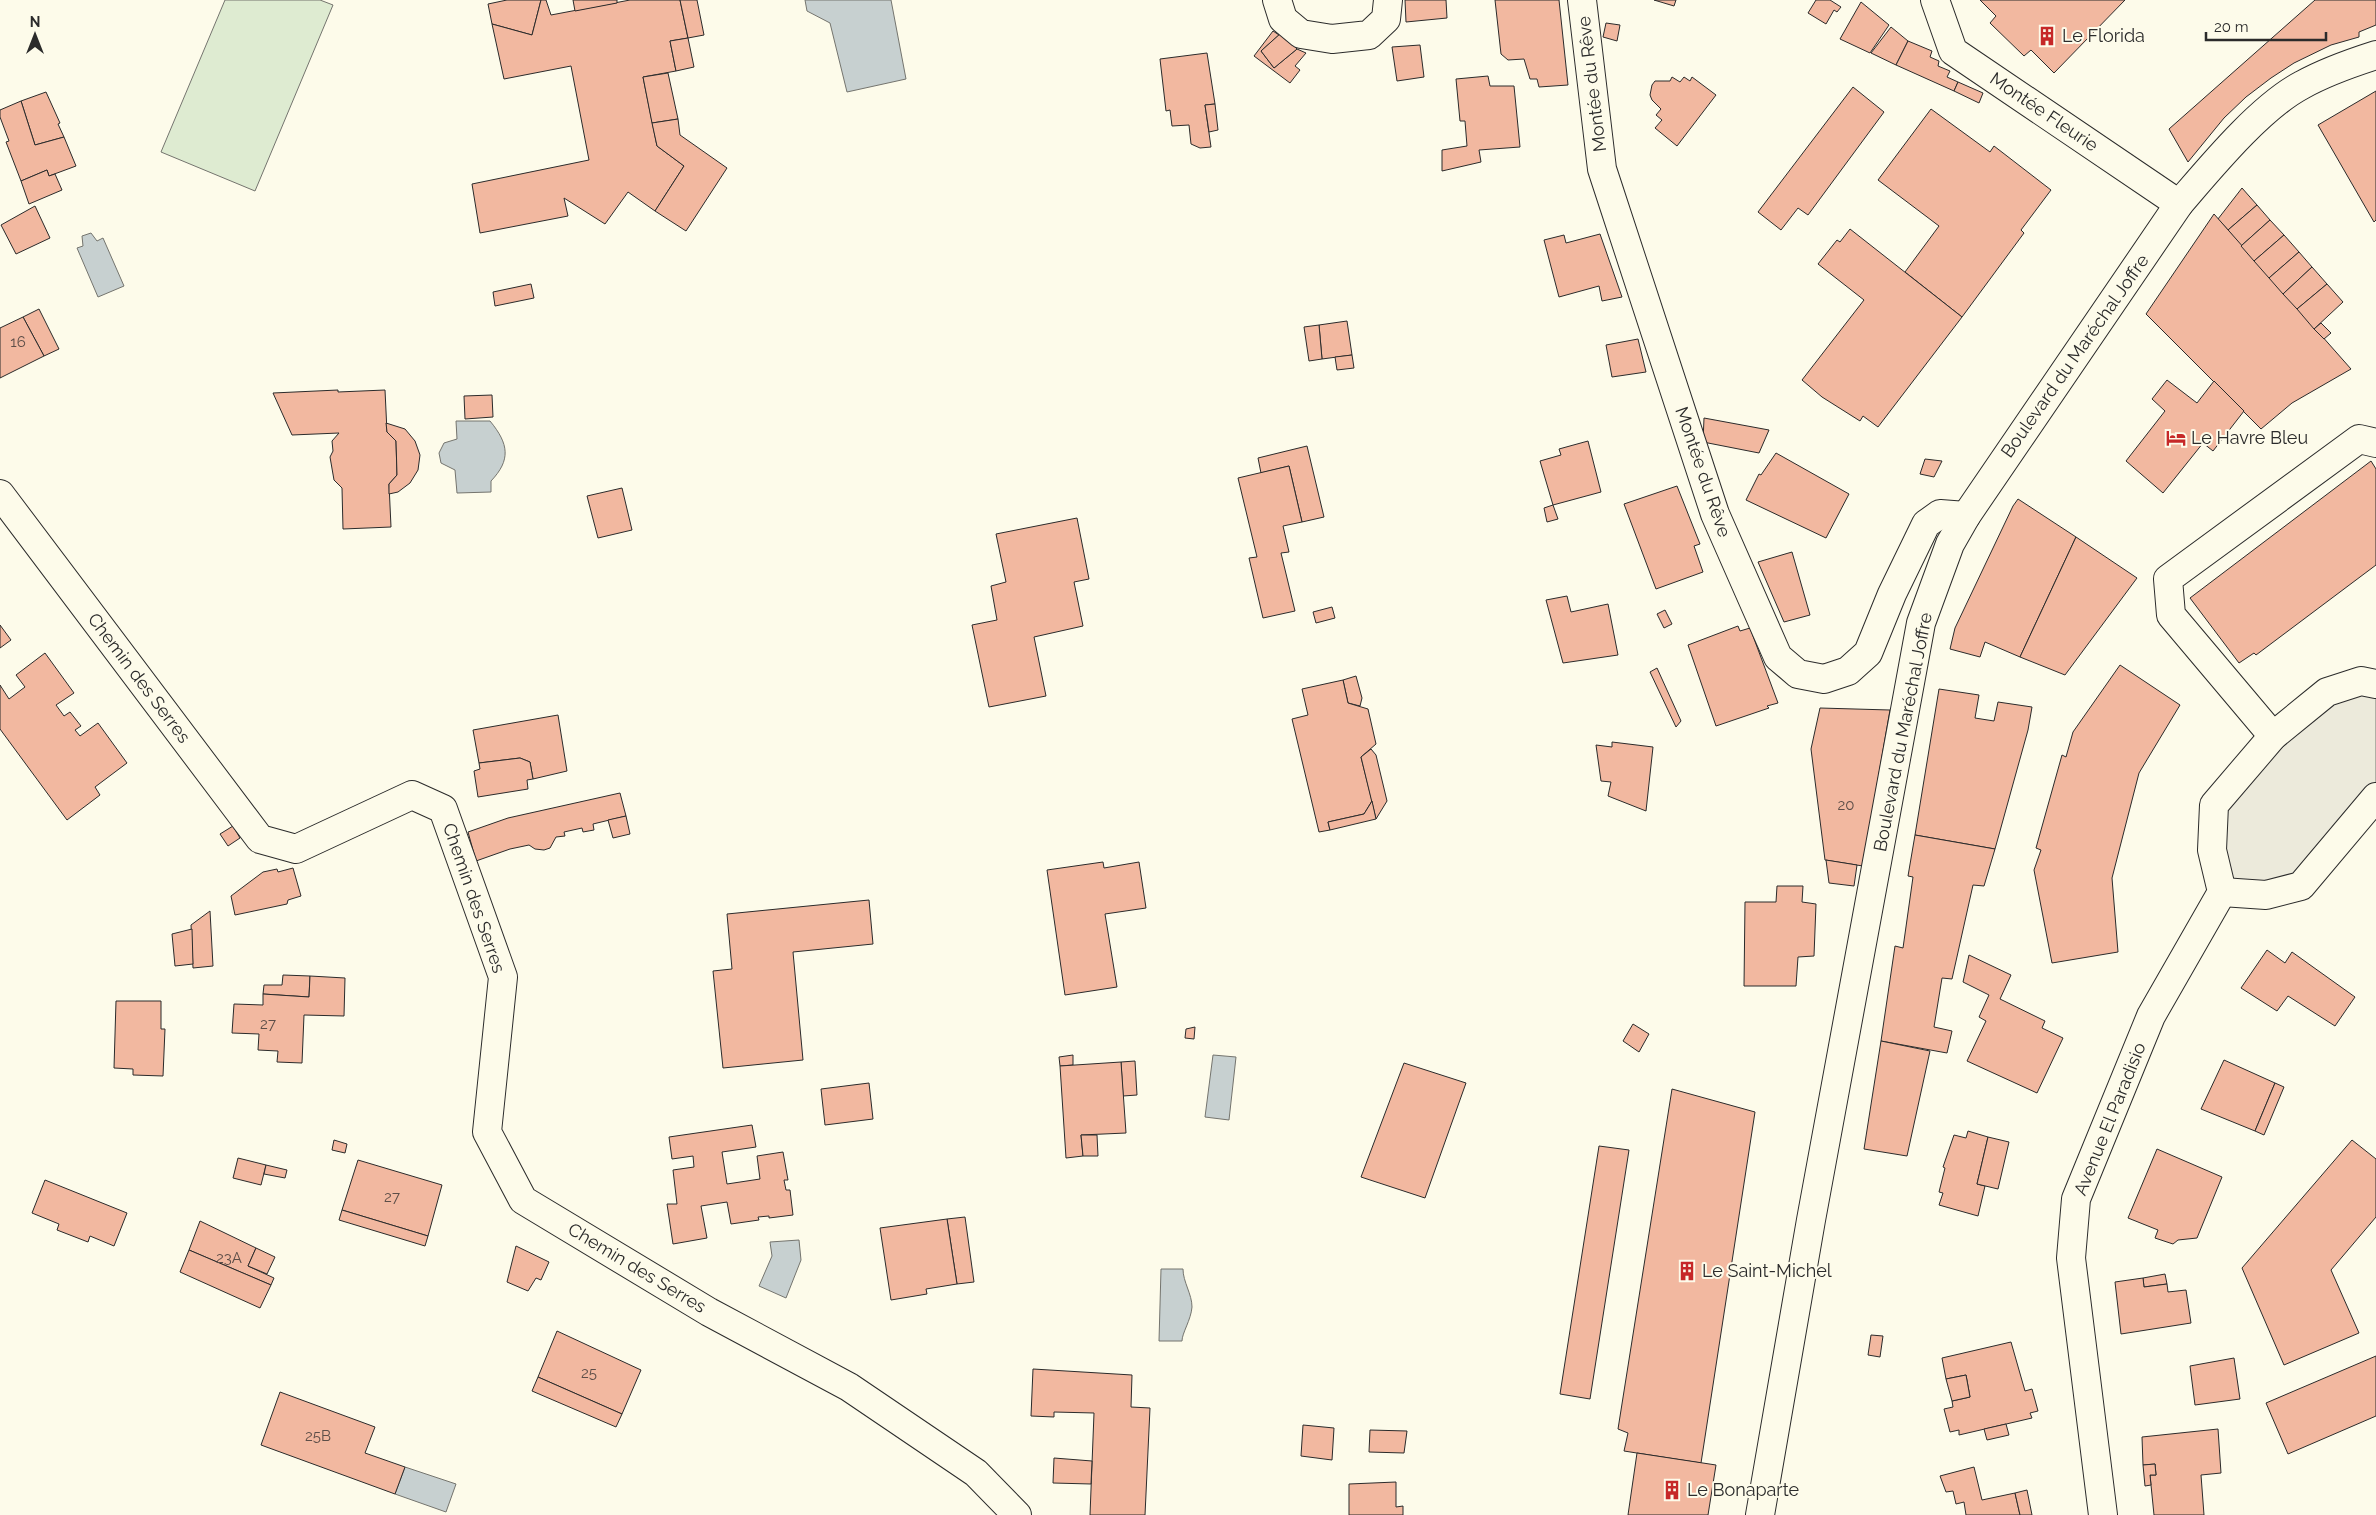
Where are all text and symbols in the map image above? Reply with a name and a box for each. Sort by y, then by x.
north arrow [10,10,60,60]
scale bar [2206,10,2326,42]
text: N [30,14,40,30]
street label: Montée du Rêve [1573,15,1610,153]
text: 20 m [2214,18,2249,36]
building icon: Le Florida [2036,25,2058,47]
place label: Le Florida [2062,25,2145,46]
street label: Montée Fleurie [1986,68,2103,156]
street label: Boulevard du Maréchal Joffre [1996,250,2153,461]
house number: 16 [10,333,26,351]
street label: Montée du Rêve [1671,404,1736,540]
hotel icon: Le Havre Bleu [2165,427,2187,449]
place label: Le Havre Bleu [2191,427,2308,448]
street label: Chemin des Serres [84,609,195,747]
street label: Boulevard du Maréchal Joffre [1869,610,1936,853]
house number: 20 [1838,796,1855,814]
street label: Chemin des Serres [439,820,510,976]
house number: 27 [260,1015,276,1033]
street label: Avenue El Paradisio [2069,1039,2150,1198]
house number: 27 [384,1188,400,1206]
street label: Chemin des Serres [565,1218,710,1317]
house number: 23A [216,1249,242,1267]
building icon: Le Saint-Michel [1676,1260,1698,1282]
place label: Le Saint-Michel [1702,1260,1832,1281]
house number: 25 [581,1364,597,1382]
house number: 25B [305,1427,331,1445]
building icon: Le Bonaparte [1661,1479,1683,1501]
place label: Le Bonaparte [1687,1479,1800,1500]

